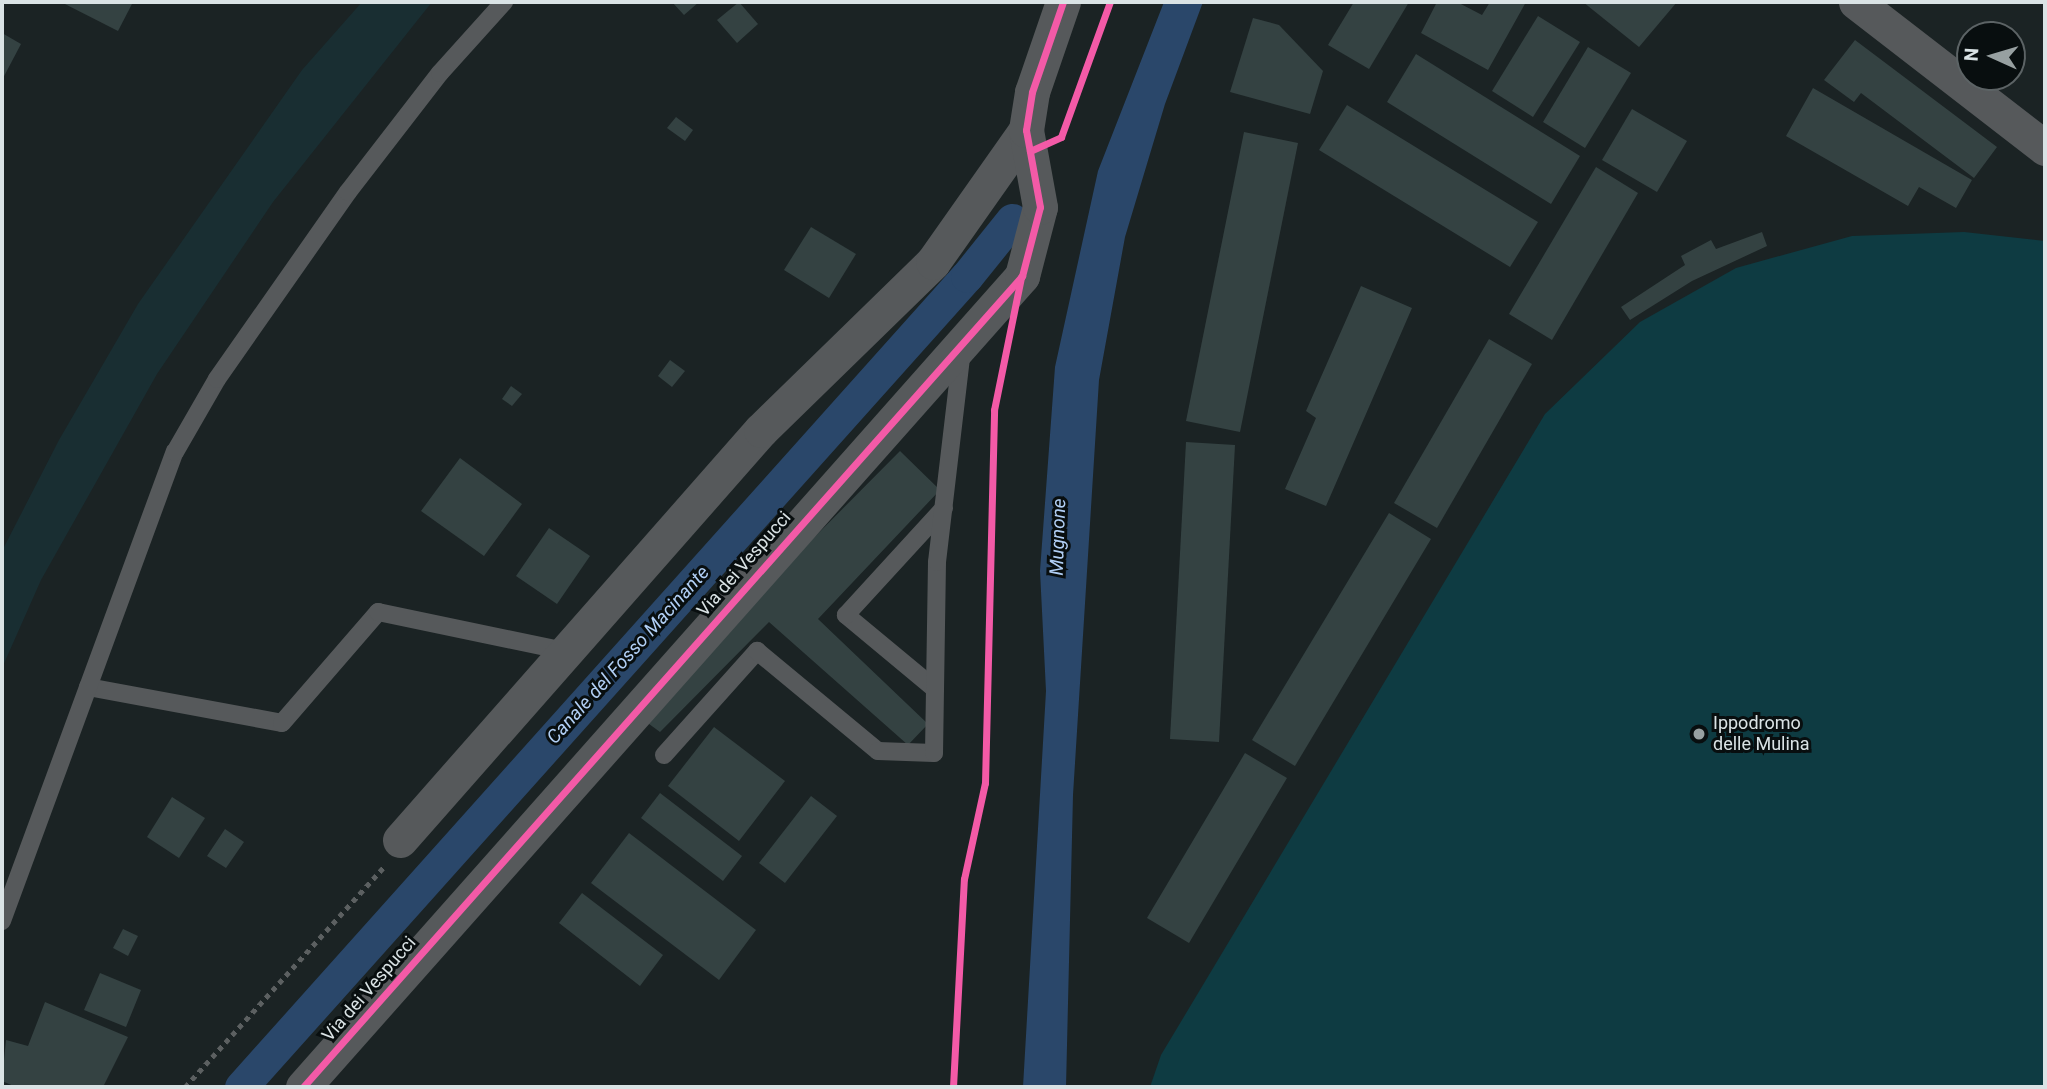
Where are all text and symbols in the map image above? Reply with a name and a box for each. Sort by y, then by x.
north arrow [1956,21,2026,91]
text: N [1960,47,1983,62]
water label: Mugnone [1045,498,1071,576]
street label: Via dei Vespucci [693,507,795,621]
water label: Canale del Fosso Macinante [542,561,714,749]
place label: Ippodromo delle Mulina [1713,713,1810,756]
marker: Ippodromo delle Mulina [1691,726,1707,742]
street label: Via dei Vespucci [318,932,420,1046]

